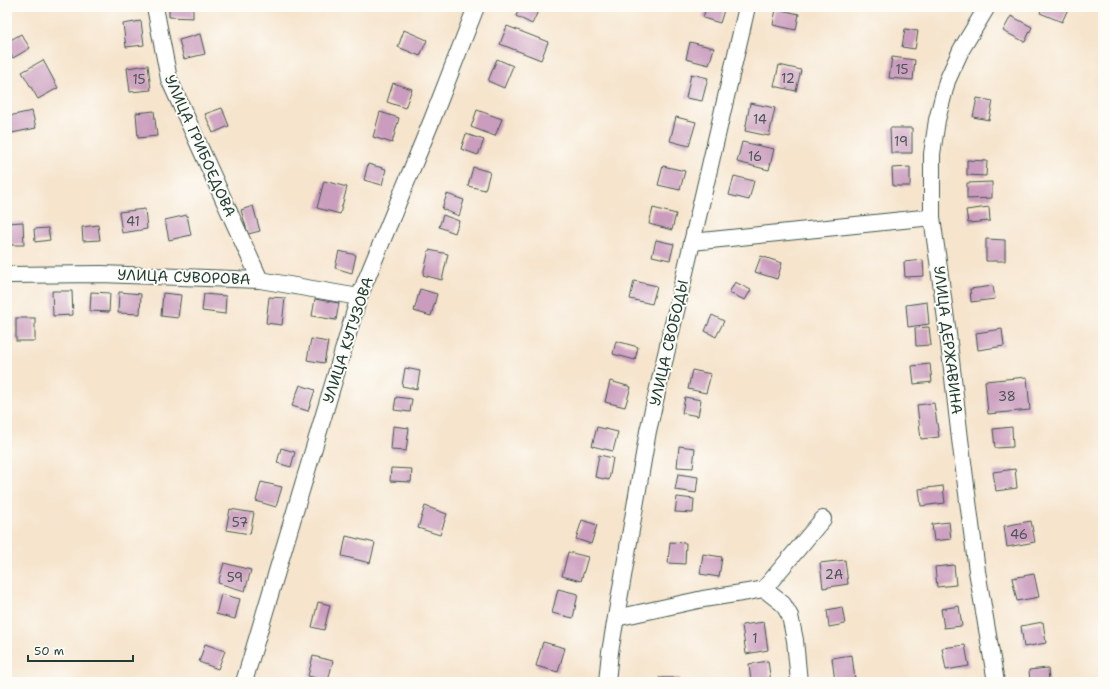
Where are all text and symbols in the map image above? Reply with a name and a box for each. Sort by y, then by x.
house number: 15 [895,61,909,78]
house number: 12 [781,70,795,87]
house number: 15 [132,71,146,88]
street label: УЛИЦА ГРИБОЕДОВА [160,72,240,220]
house number: 14 [753,111,767,128]
house number: 19 [894,133,908,150]
house number: 16 [748,148,762,165]
house number: 41 [126,213,140,230]
street label: УЛИЦА СУВОРОВА [117,265,251,289]
street label: УЛИЦА ДЕРЖАВИНА [929,265,967,415]
street label: УЛИЦА КУТУЗОВА [318,274,378,406]
street label: УЛИЦА СВОБОДЫ [645,278,693,408]
house number: 38 [998,388,1016,405]
house number: 57 [232,514,248,531]
house number: 46 [1010,526,1028,543]
house number: 2А [825,566,843,583]
house number: 59 [227,569,243,586]
house number: 1 [752,630,758,647]
scale bar [28,637,133,663]
text: 50 m [34,643,64,659]

